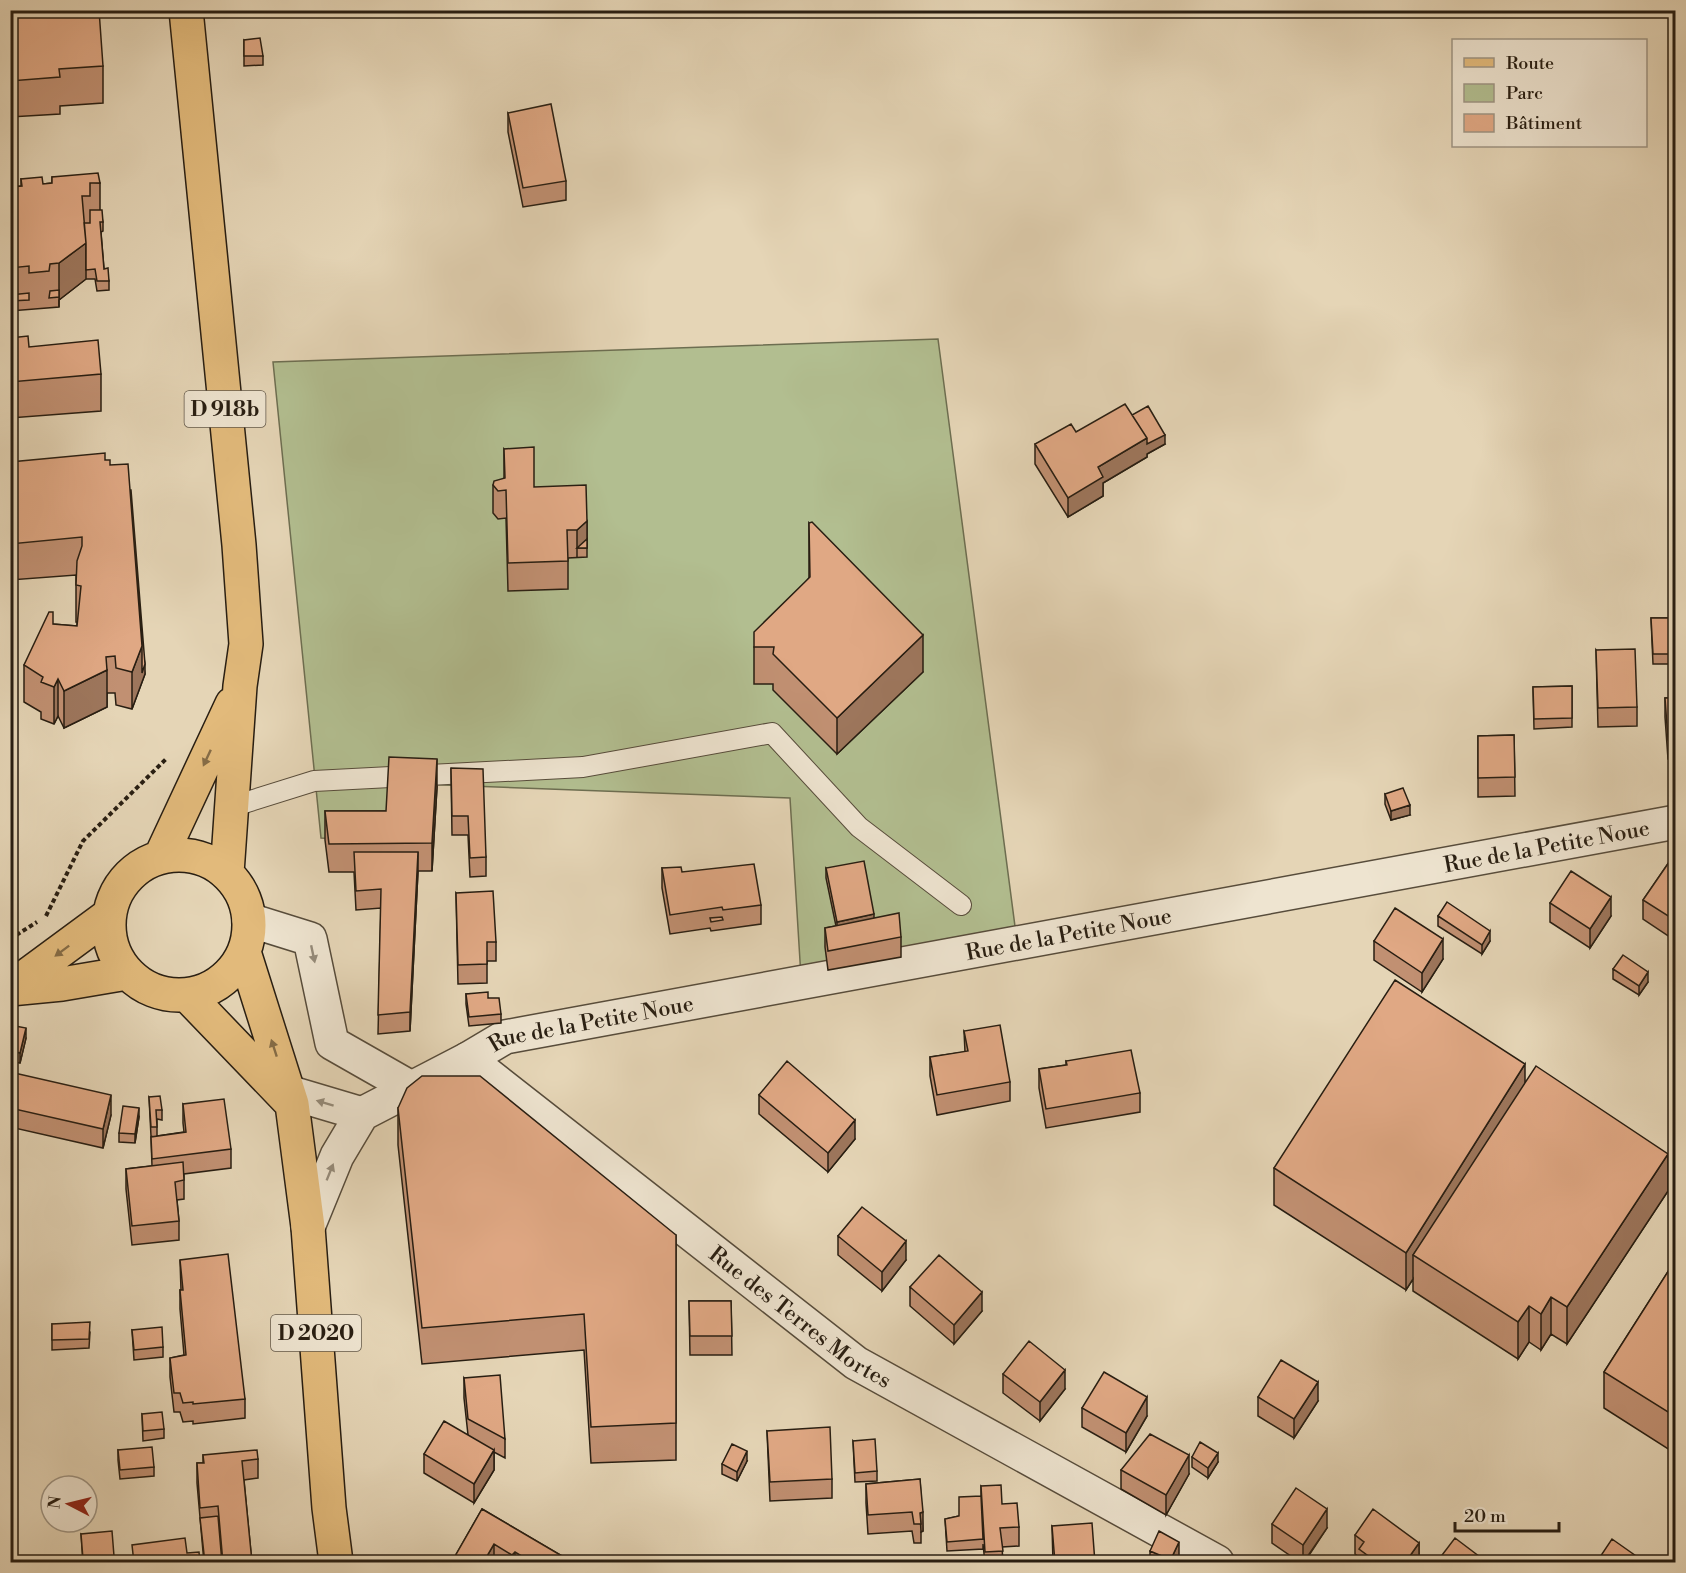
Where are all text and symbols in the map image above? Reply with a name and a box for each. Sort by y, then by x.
legend [1452,39,1647,147]
text: Route [1506,52,1554,75]
text: Parc [1506,82,1543,105]
text: Bâtiment [1505,112,1583,135]
road number: D 918b [184,391,266,427]
one-way arrow [202,750,211,767]
street label: Rue de la Petite Noue [1442,815,1652,879]
street label: Rue de la Petite Noue [964,903,1174,967]
one-way arrow [55,944,70,956]
one-way arrow [309,945,318,964]
street label: Rue de la Petite Noue [484,991,696,1059]
one-way arrow [269,1039,278,1057]
one-way arrow [316,1098,334,1107]
one-way arrow [325,1163,335,1181]
street label: Rue des Terres Mortes [703,1241,896,1395]
road number: D 2020 [271,1315,361,1351]
north arrow [39,1474,99,1534]
text: N [44,1494,66,1510]
scale bar [1455,1495,1558,1533]
text: 20 m [1464,1505,1506,1528]

